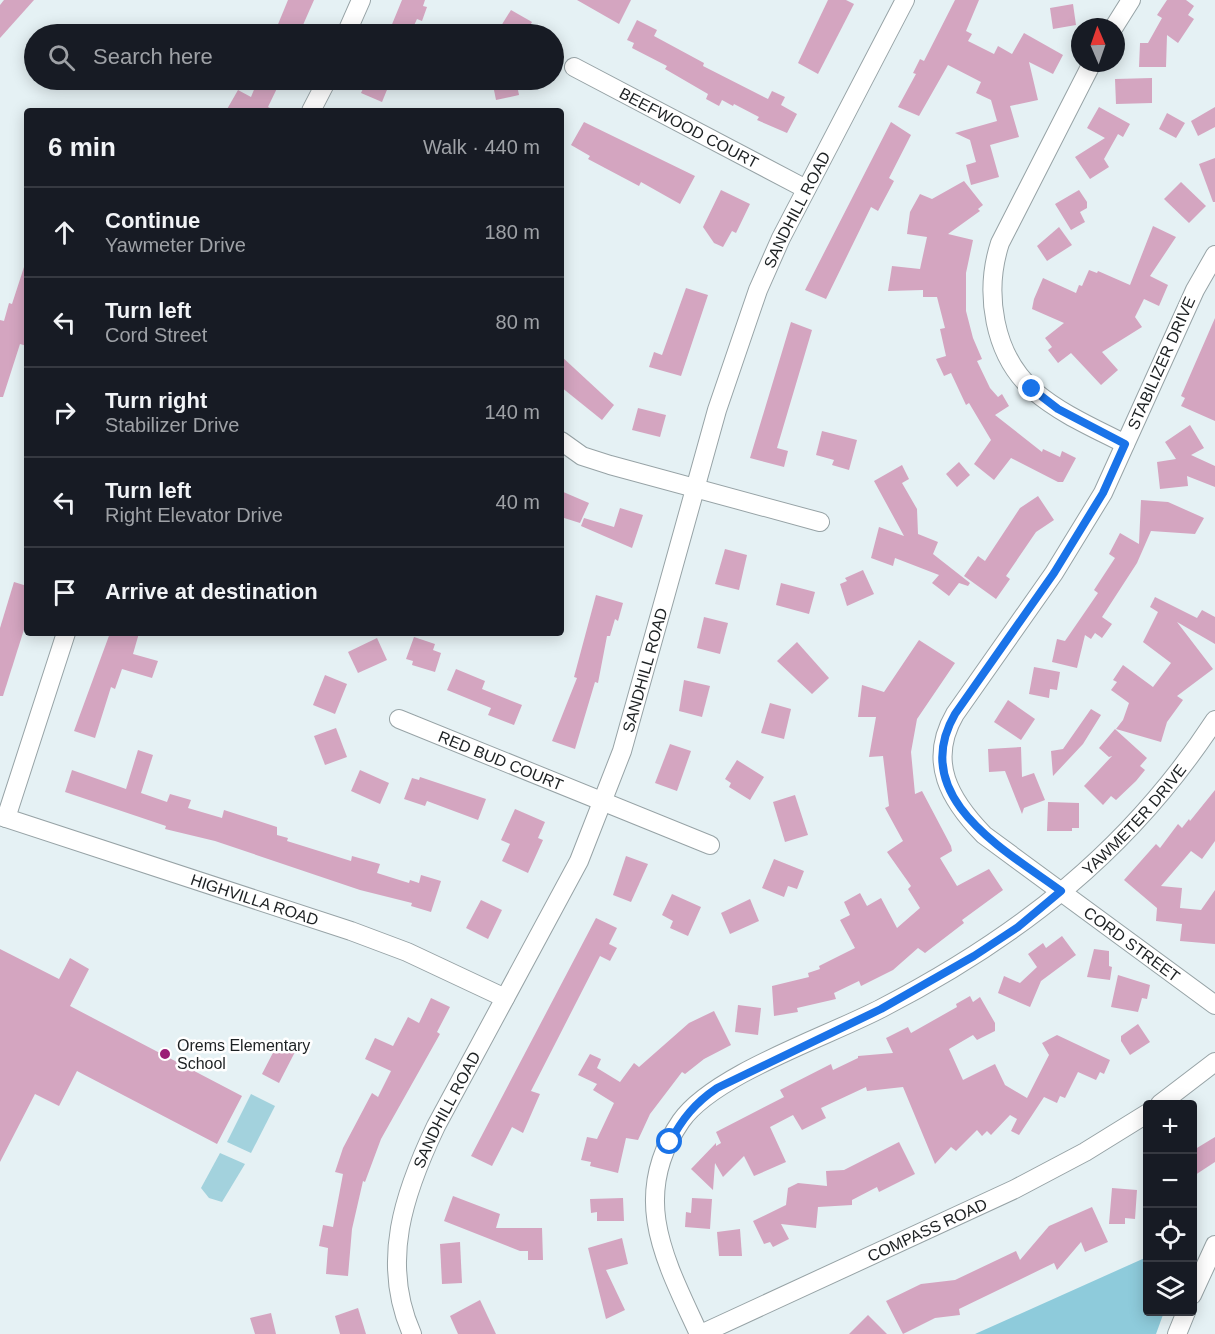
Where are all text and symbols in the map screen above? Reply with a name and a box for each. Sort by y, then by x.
north arrow [1071,18,1125,72]
search box [24,24,564,90]
icon: search [45,41,78,74]
text: Search here [93,44,213,69]
street label: BEEFWOOD COURT [617,84,761,172]
text: 6 min [48,132,116,162]
text: Walk · 440 m [423,136,540,158]
street label: SANDHILL ROAD [761,149,834,271]
text: Continue [105,208,200,233]
icon: ahead [48,216,81,249]
text: 180 m [484,221,540,243]
text: Yawmeter Drive [105,234,246,256]
street label: STABILIZER DRIVE [1124,294,1198,432]
text: Turn left [105,298,191,323]
icon: left [48,306,81,339]
text: 80 m [496,311,540,333]
text: Cord Street [105,324,207,346]
route end [1018,375,1044,401]
text: Turn right [105,388,207,413]
icon: right [48,396,81,429]
text: 140 m [484,401,540,423]
text: Stabilizer Drive [105,414,239,436]
text: Turn left [105,478,191,503]
icon: left [48,486,81,519]
text: 40 m [496,491,540,513]
text: Right Elevator Drive [105,504,283,526]
icon: arrive [48,576,81,609]
text: Arrive at destination [105,579,318,604]
street label: SANDHILL ROAD [620,606,670,734]
street label: RED BUD COURT [436,728,566,794]
street label: YAWMETER DRIVE [1079,761,1189,878]
street label: HIGHVILLA ROAD [188,871,321,929]
street label: CORD STREET [1081,904,1183,985]
place label: Orems Elementary School [177,1037,310,1072]
marker: Orems Elementary School [158,1047,172,1061]
street label: SANDHILL ROAD [410,1049,484,1171]
map controls [1143,1100,1197,1316]
button: + [1143,1100,1197,1154]
route start [656,1128,682,1154]
button: − [1143,1154,1197,1208]
street label: COMPASS ROAD [865,1195,990,1265]
button: locate [1143,1208,1197,1262]
button: layers [1143,1262,1197,1316]

